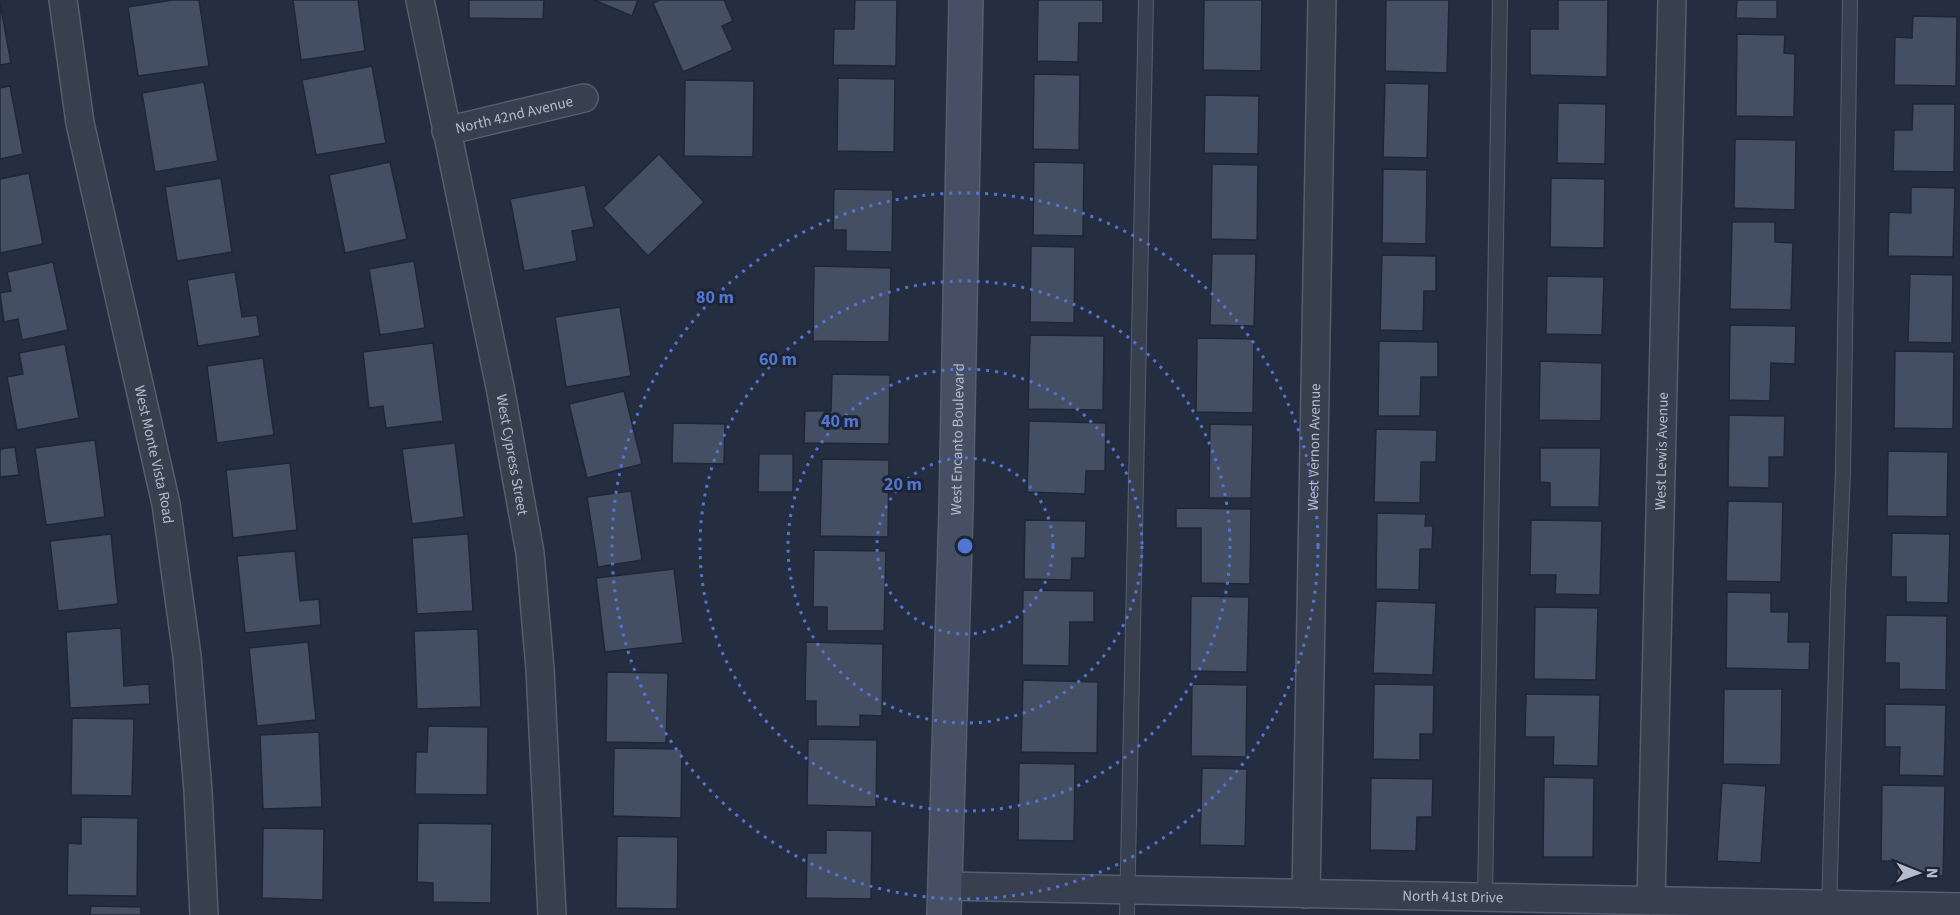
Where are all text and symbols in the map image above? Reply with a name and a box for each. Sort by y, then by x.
street label: North 42nd Avenue [453,91,575,139]
text: 80 m [696,285,734,310]
text: 60 m [759,347,797,372]
street label: West Encanto Boulevard [946,363,970,516]
street label: West Vernon Avenue [1303,383,1326,511]
street label: West Monte Vista Road [129,384,179,525]
street label: West Lewis Avenue [1650,392,1674,510]
street label: West Cypress Street [490,393,533,517]
text: 40 m [821,409,859,434]
text: 20 m [884,472,922,497]
centre of rings [955,536,975,556]
north arrow [1888,843,1948,903]
text: N [1921,868,1943,879]
street label: North 41st Drive [1402,885,1504,909]

